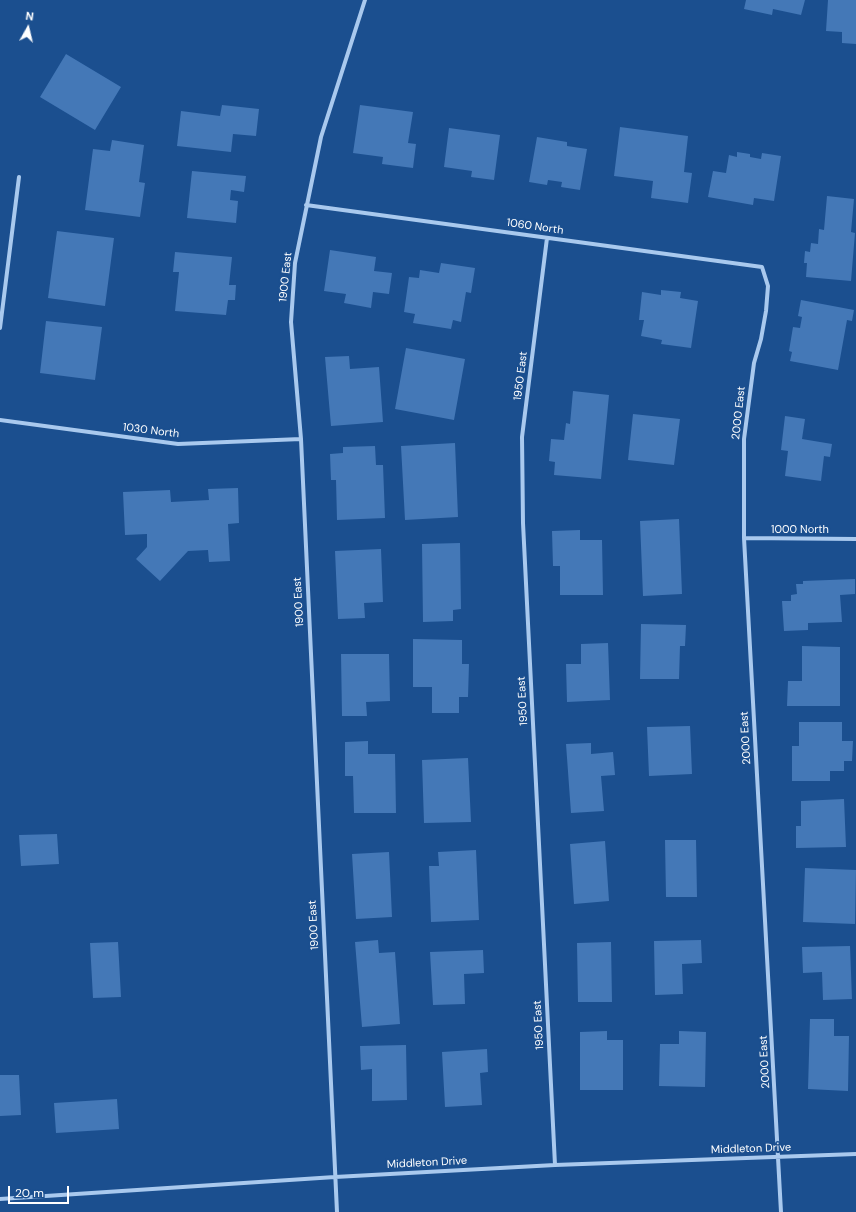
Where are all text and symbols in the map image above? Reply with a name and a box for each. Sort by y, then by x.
north arrow [8,8,48,48]
text: N [25,9,35,24]
street label: 1060 North [506,216,564,238]
street label: 1900 East [277,251,295,303]
street label: 1950 East [511,351,531,401]
street label: 2000 East [730,386,748,440]
street label: 1030 North [122,421,180,441]
street label: 1000 North [771,523,829,537]
street label: 1900 East [291,577,307,627]
street label: 1950 East [515,676,531,726]
street label: 2000 East [738,711,754,765]
street label: 1900 East [306,900,322,950]
street label: 1950 East [531,1000,547,1050]
street label: 2000 East [757,1035,773,1089]
street label: Middleton Drive [711,1141,791,1157]
street label: Middleton Drive [387,1154,467,1172]
scale bar [10,1178,71,1204]
text: 20 m [15,1185,44,1201]

